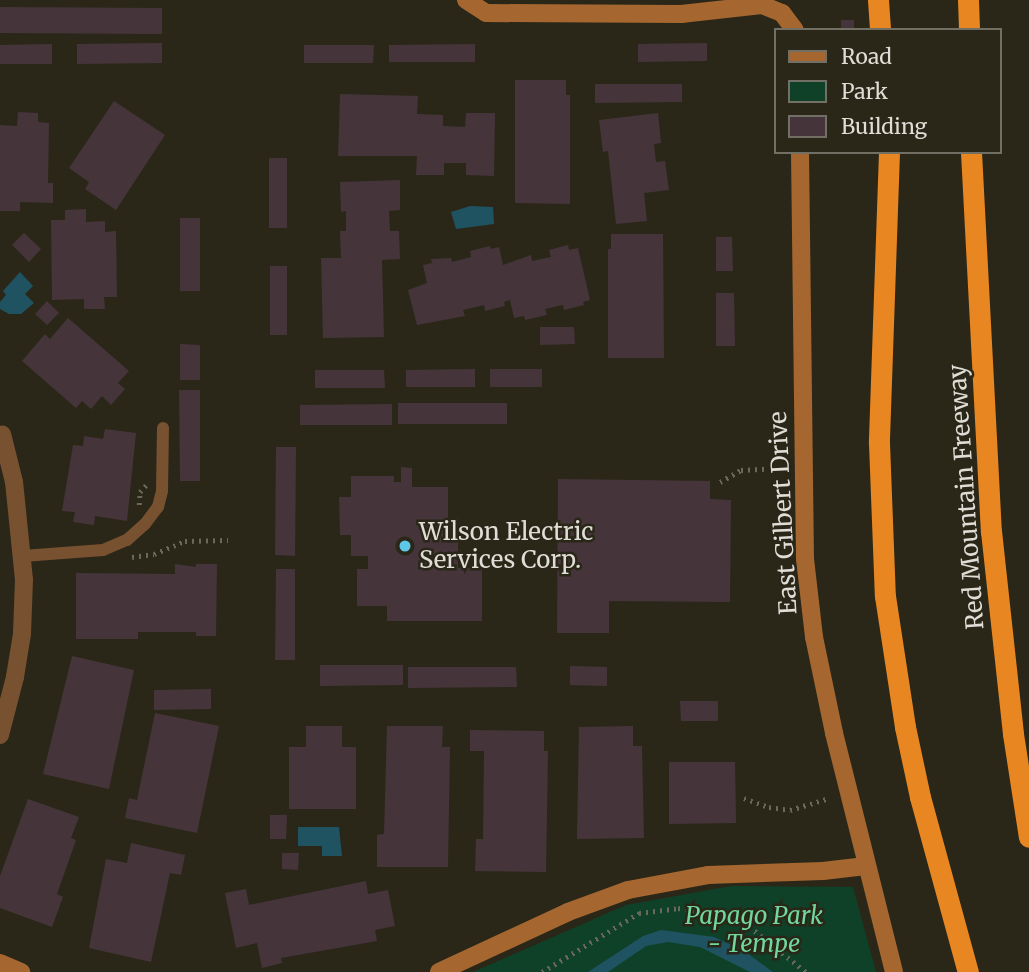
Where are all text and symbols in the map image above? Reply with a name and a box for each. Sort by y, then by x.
legend [774,28,1001,154]
text: Road [841,43,892,70]
text: Park [841,78,888,105]
text: Building [841,113,927,140]
street label: Red Mountain Freeway [942,363,990,631]
street label: East Gilbert Drive [763,411,803,615]
place label: Wilson Electric Services Corp. [419,518,593,574]
marker: Wilson Electric Services Corp. [397,538,413,554]
park label: Papago Park - Tempe [685,902,823,958]

